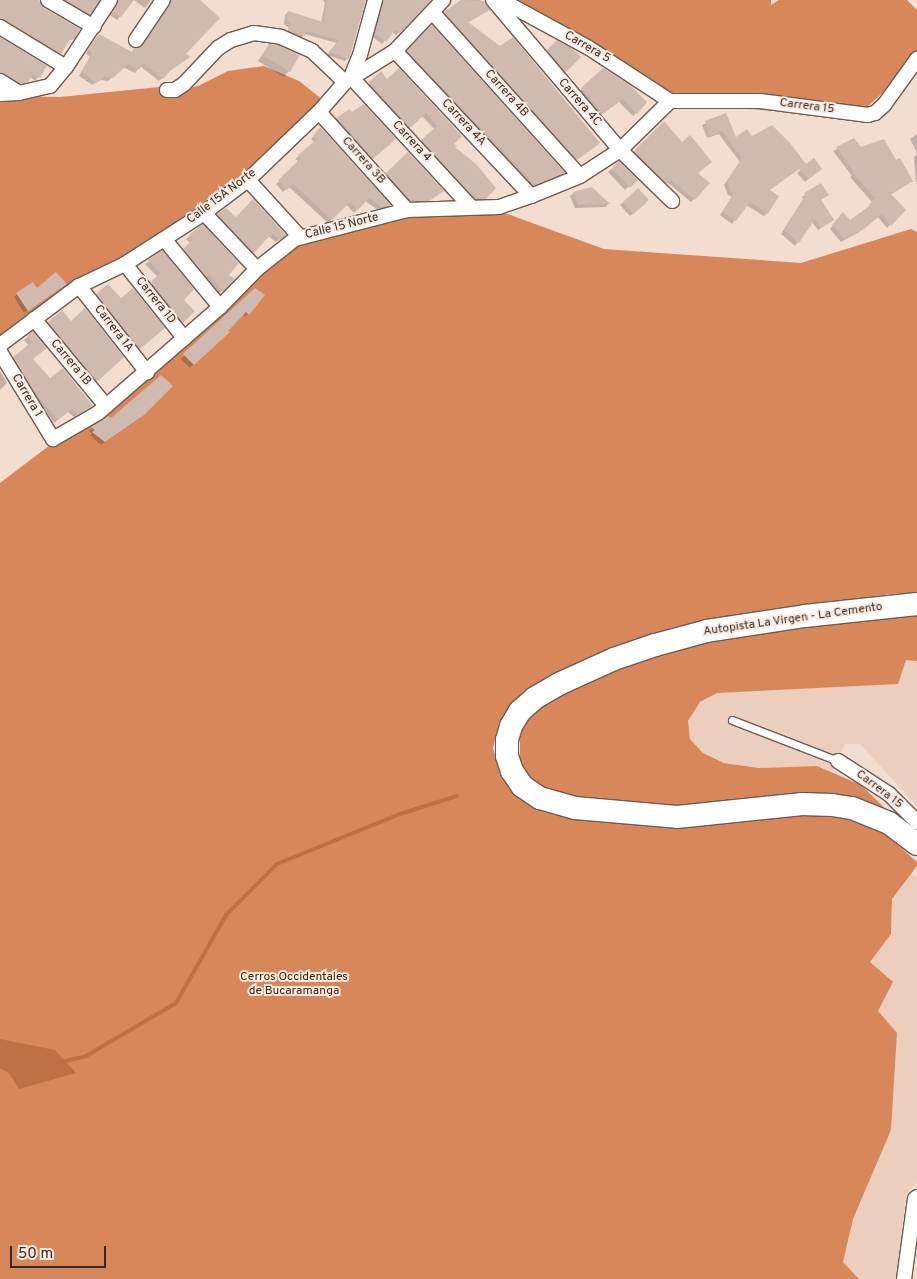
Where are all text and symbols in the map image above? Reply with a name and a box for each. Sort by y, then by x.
street label: Carrera 5 [561,29,613,67]
street label: Carrera 4B [481,67,531,121]
street label: Carrera 4C [554,76,604,130]
street label: Carrera 15 [779,96,835,118]
street label: Carrera 4A [438,97,488,149]
street label: Carrera 4 [388,119,434,165]
street label: Carrera 3B [338,134,388,188]
street label: Calle 15A Norte [184,166,260,228]
street label: Calle 15 Norte [304,211,380,243]
street label: Carrera 1D [132,275,178,327]
street label: Carrera 1A [90,303,136,355]
street label: Carrera 1B [47,337,93,389]
street label: Carrera 1 [8,372,44,420]
street label: Autopista La Virgen - La Cemento [702,600,884,640]
street label: Carrera 15 [853,768,905,812]
park label: Cerros Occidentales de Bucaramanga [240,971,348,999]
scale bar [12,1236,109,1268]
text: 50 m [18,1245,53,1264]

